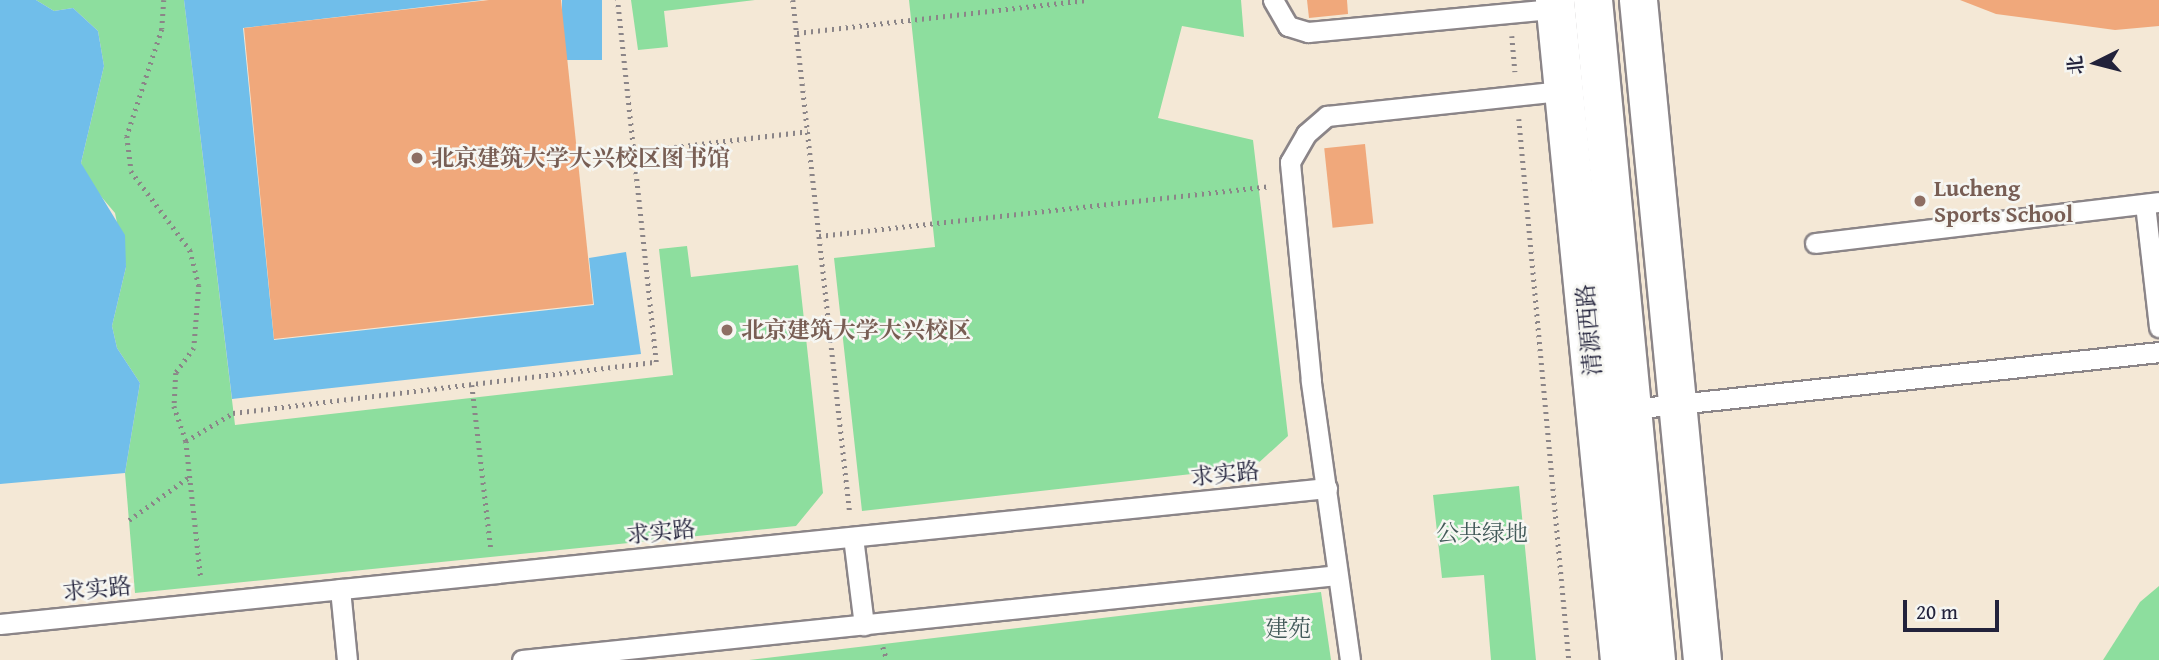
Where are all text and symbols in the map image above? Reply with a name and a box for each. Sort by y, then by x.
north arrow [2061,28,2131,98]
text: 北 [2060,54,2090,76]
place label: 北京建筑大学大兴校区图书馆 [431,144,730,172]
marker: 北京建筑大学大兴校区图书馆 [409,150,425,166]
place label: Lucheng Sports School [1934,174,2073,228]
marker: Lucheng Sports School [1912,193,1928,209]
street label: 清源西路 [1571,283,1607,377]
place label: 北京建筑大学大兴校区 [741,316,971,344]
marker: 北京建筑大学大兴校区 [719,322,735,338]
street label: 求实路 [1189,457,1261,491]
street label: 求实路 [625,515,697,549]
park label: 公共绿地 [1436,519,1528,547]
street label: 求实路 [61,572,133,606]
scale bar [1907,586,2003,630]
text: 20 m [1916,596,1958,627]
park label: 建苑 [1265,614,1311,642]

